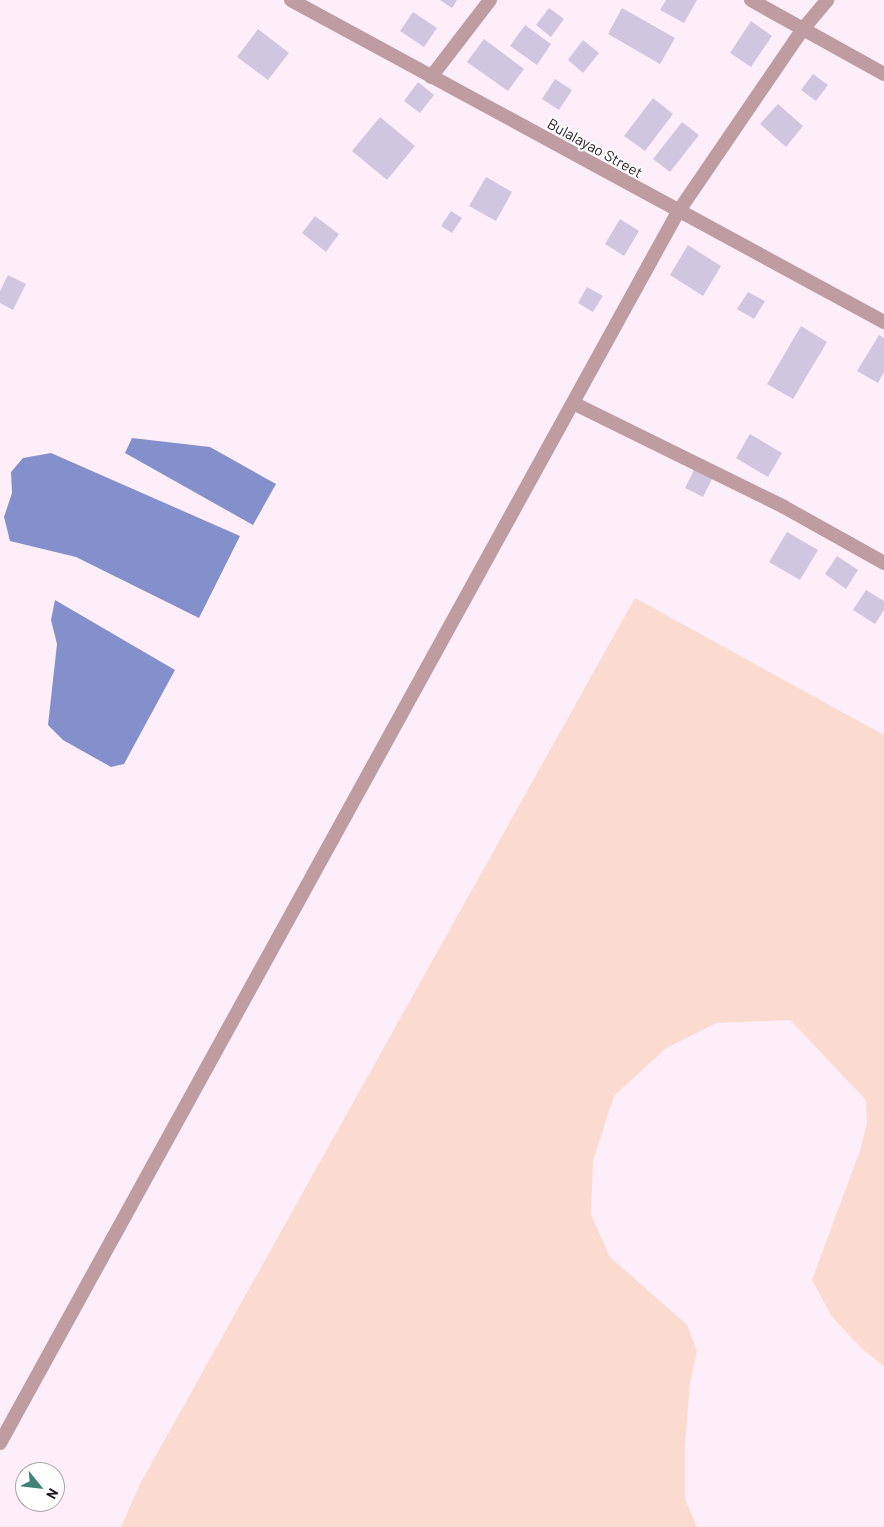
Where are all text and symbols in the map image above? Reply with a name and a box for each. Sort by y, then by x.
street label: Bulalayao Street [544,114,646,182]
north arrow [15,1462,65,1512]
text: N [43,1486,62,1502]

